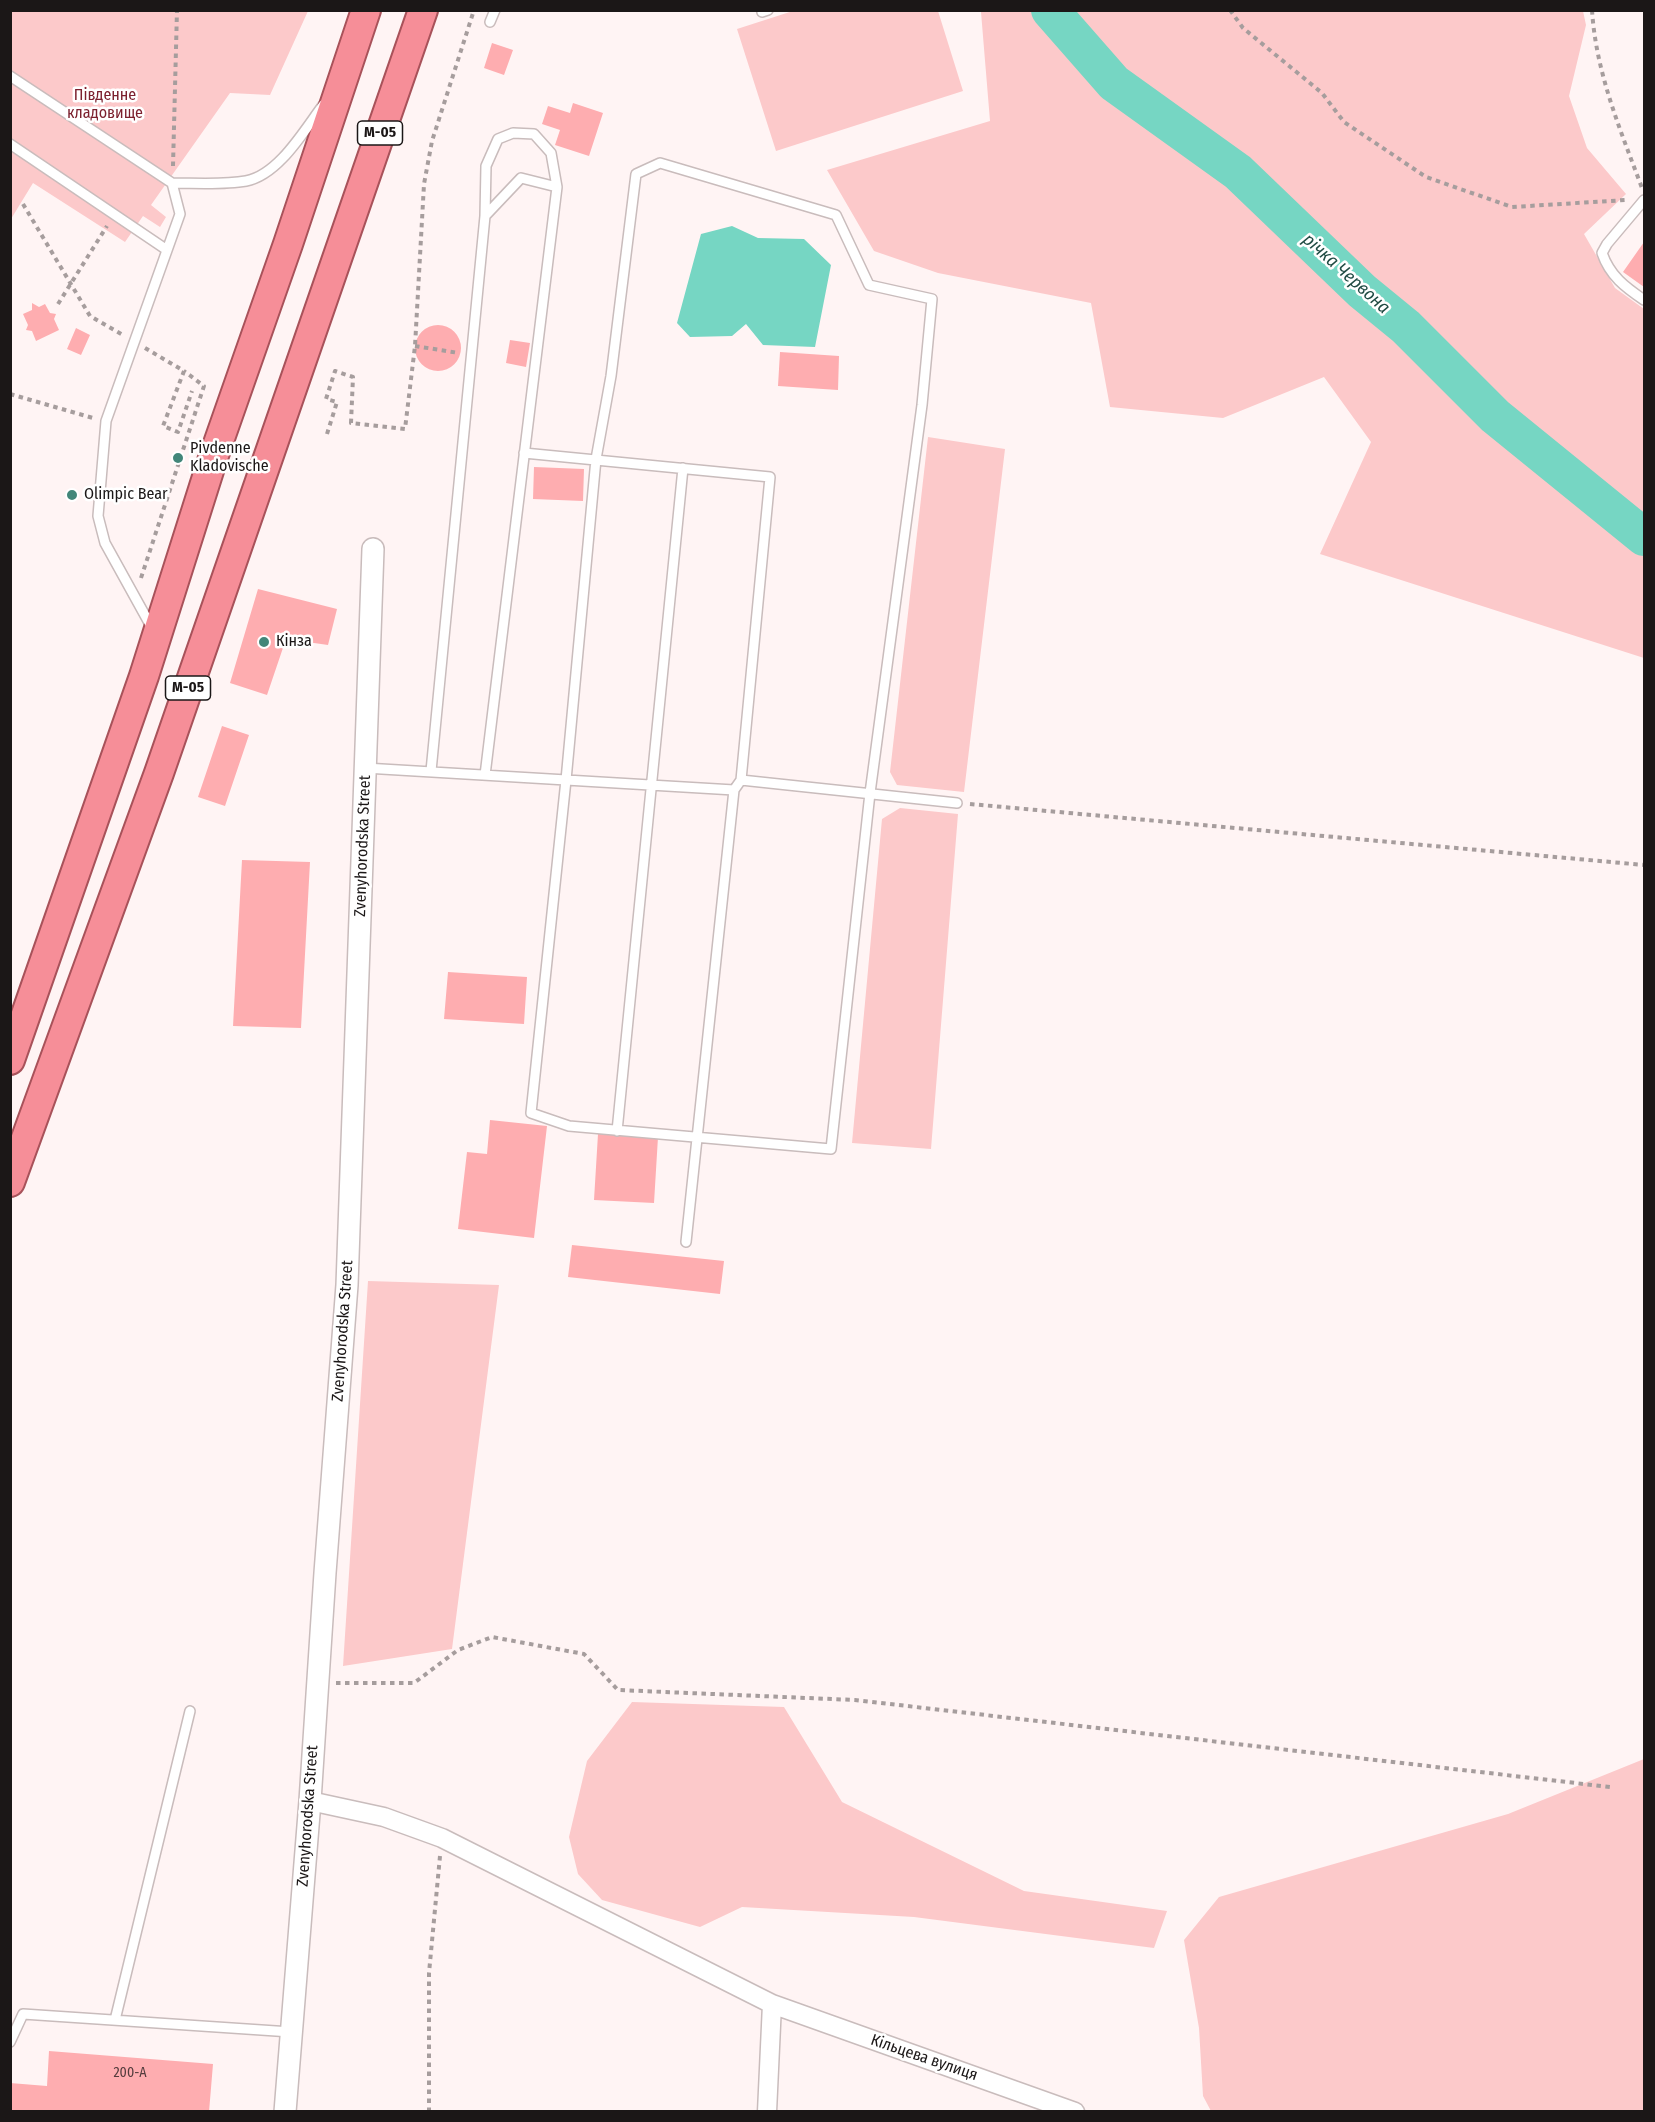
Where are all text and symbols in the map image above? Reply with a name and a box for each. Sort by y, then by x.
park label: Південне кладовище [67,86,143,124]
road number: М-05 [358,121,403,145]
water label: річка Червона [1298,229,1394,319]
place label: Pivdenne Kladovische [190,439,269,477]
marker: Pivdenne Kladovische [171,451,185,465]
place label: Olimpic Bear [84,485,168,505]
marker: Olimpic Bear [65,488,79,502]
place label: Кінза [276,632,312,652]
marker: Кінза [257,635,271,649]
road number: М-05 [166,676,210,700]
street label: Zvenyhorodska Street [351,775,375,917]
street label: Zvenyhorodska Street [328,1260,358,1402]
street label: Zvenyhorodska Street [293,1745,323,1887]
street label: Кільцева вулиця [868,2031,980,2085]
house number: 200-А [113,2065,147,2081]

